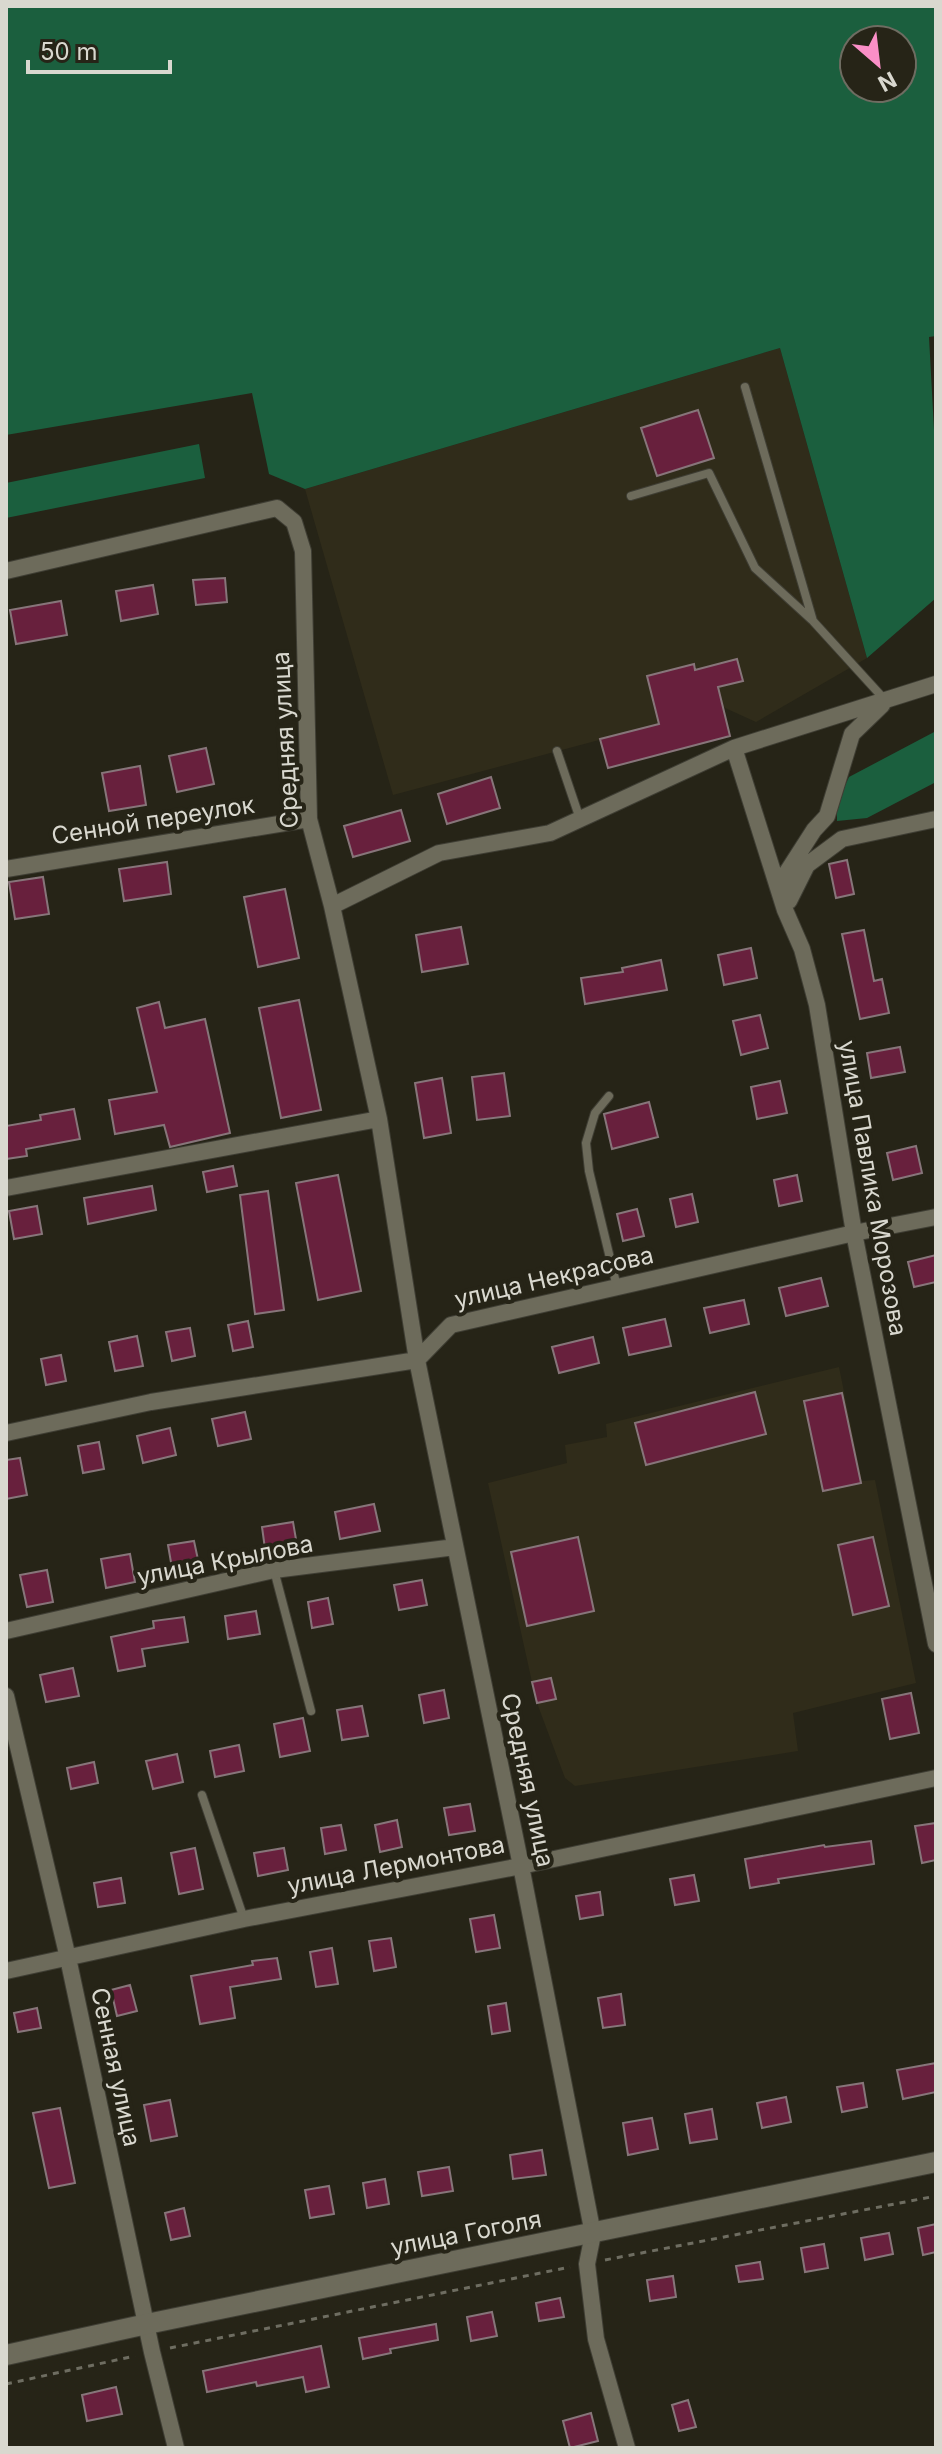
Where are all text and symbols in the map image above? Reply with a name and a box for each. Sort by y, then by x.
scale bar [28,24,170,74]
north arrow [838,24,918,104]
text: 50 m [40,37,98,66]
text: N [874,66,901,97]
street label: Средняя улица [266,651,304,829]
street label: Сенной переулок [49,790,257,850]
street label: улица Павлика Морозова [833,1038,913,1338]
street label: улица Некрасова [452,1240,656,1314]
street label: улица Крылова [135,1529,315,1591]
street label: Средняя улица [495,1690,561,1870]
street label: улица Лермонтова [285,1830,507,1900]
street label: Сенная улица [85,1985,147,2149]
street label: улица Гоголя [388,2204,544,2262]

